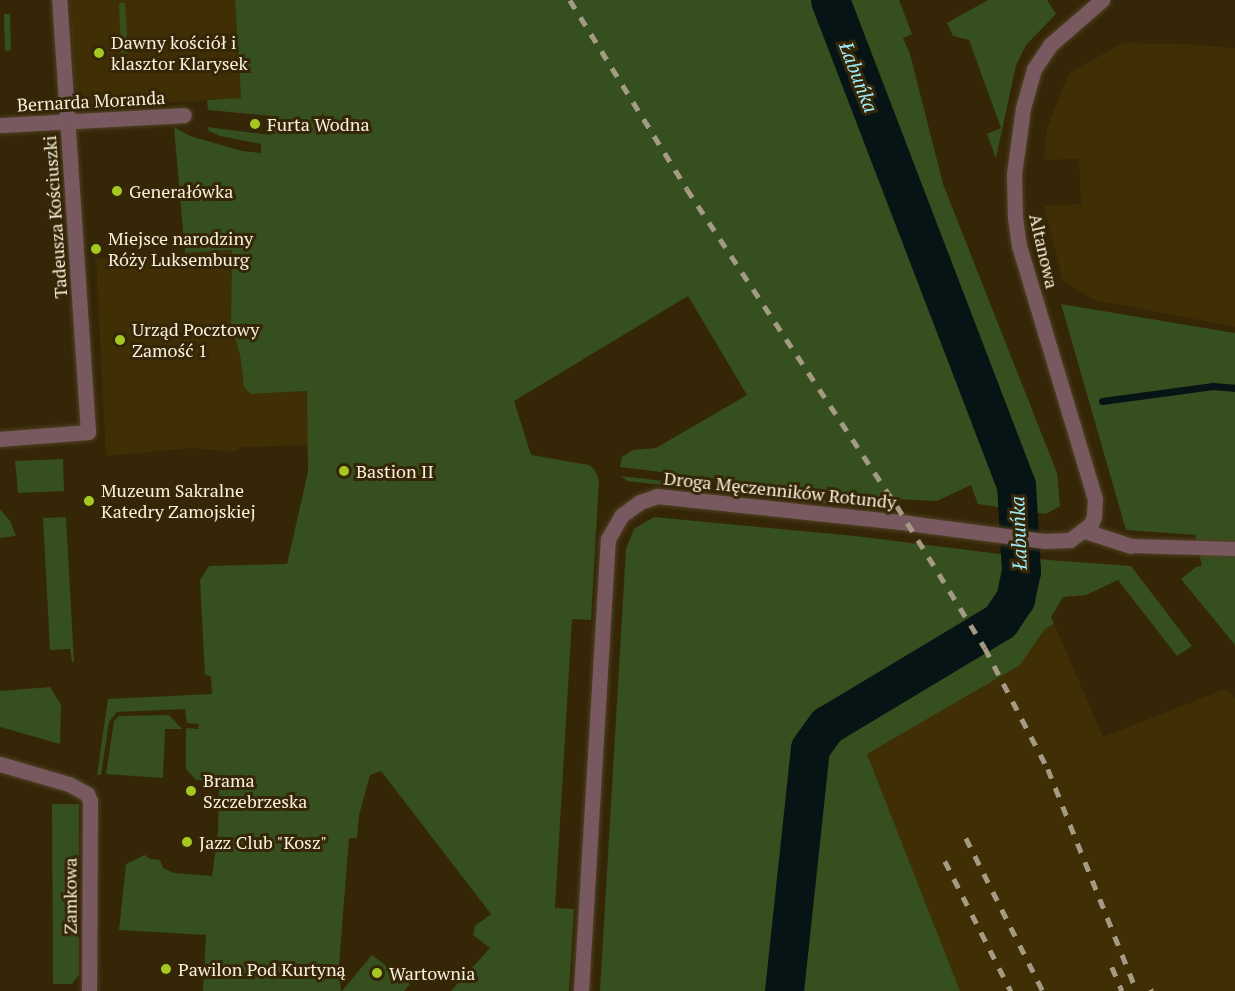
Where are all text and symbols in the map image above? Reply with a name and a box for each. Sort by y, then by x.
place label: Dawny kościół i klasztor Klarysek [111,32,248,74]
water label: Łabuńka [835,38,883,116]
marker: Dawny kościół i klasztor Klarysek [92,46,106,60]
street label: Bernarda Moranda [16,86,166,116]
place label: Furta Wodna [267,113,370,135]
marker: Furta Wodna [248,117,262,131]
street label: Tadeusza Kościuszki [39,135,71,299]
place label: Generałówka [129,180,233,202]
marker: Generałówka [110,184,124,198]
street label: Altanowa [1025,211,1063,291]
place label: Miejsce narodziny Róży Luksemburg [108,228,253,270]
marker: Miejsce narodziny Róży Luksemburg [89,242,103,256]
place label: Urząd Pocztowy Zamość 1 [132,319,259,362]
marker: Urząd Pocztowy Zamość 1 [113,333,127,347]
place label: Bastion II [356,460,434,482]
marker: Bastion II [337,464,351,478]
street label: Droga Męczenników Rotundy [663,467,897,513]
place label: Muzeum Sakralne Katedry Zamojskiej [101,480,256,522]
marker: Muzeum Sakralne Katedry Zamojskiej [82,494,96,508]
water label: Łabuńka [1005,496,1031,570]
place label: Brama Szczebrzeska [203,770,307,812]
marker: Brama Szczebrzeska [184,784,198,798]
place label: Jazz Club "Kosz" [199,831,328,853]
marker: Jazz Club "Kosz" [180,835,194,849]
street label: Zamkowa [59,858,81,934]
place label: Pawilon Pod Kurtyną [178,958,346,980]
marker: Pawilon Pod Kurtyną [159,962,173,976]
place label: Wartownia [389,962,475,984]
marker: Wartownia [370,966,384,980]

